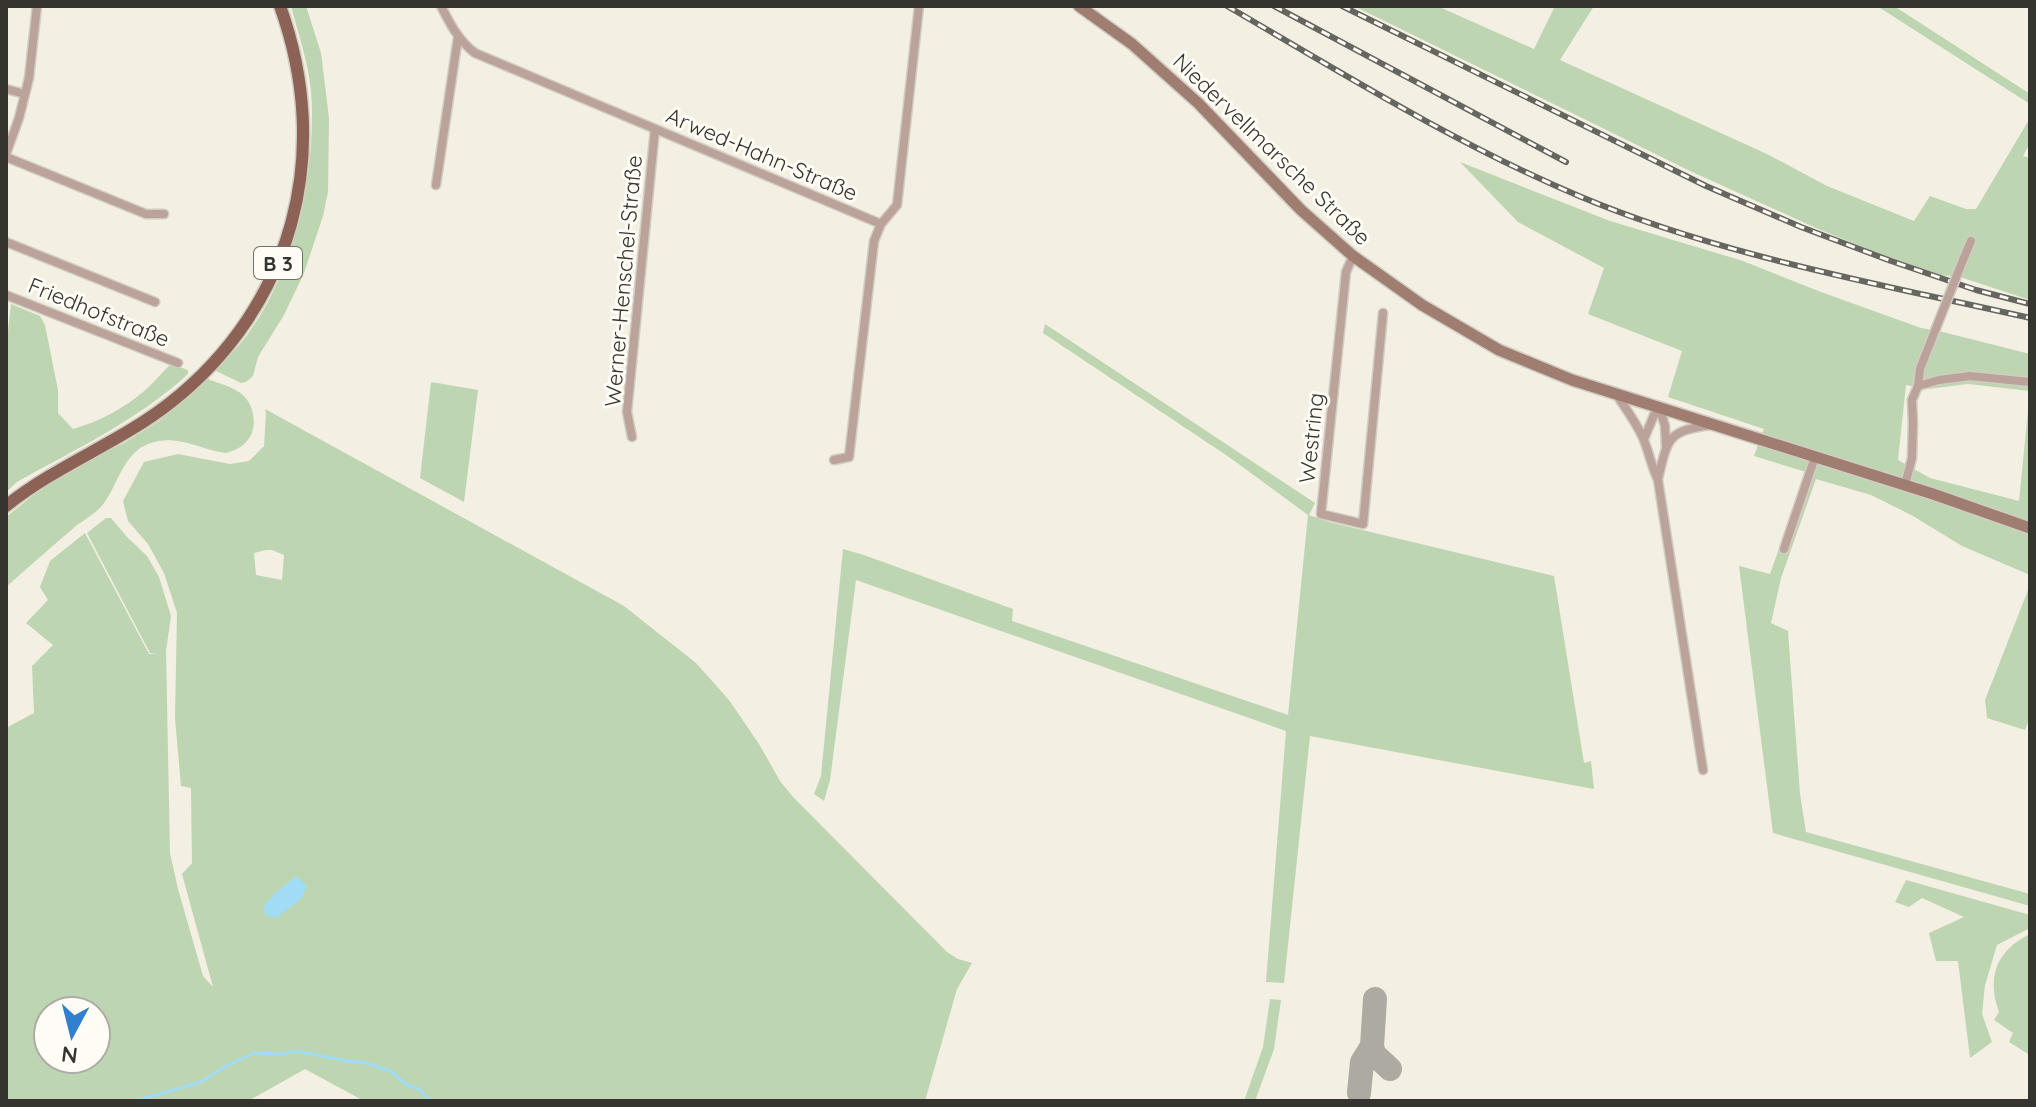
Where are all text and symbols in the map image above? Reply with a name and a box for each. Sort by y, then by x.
street label: Niedervellmarsche Straße [1167,47,1377,251]
street label: Arwed-Hahn-Straße [662,101,862,207]
street label: Werner-Henschel-Straße [598,154,648,408]
road number: B 3 [254,247,302,279]
street label: Friedhofstraße [24,271,174,353]
street label: Westring [1292,391,1330,485]
north arrow [32,995,112,1075]
text: N [60,1040,79,1070]

